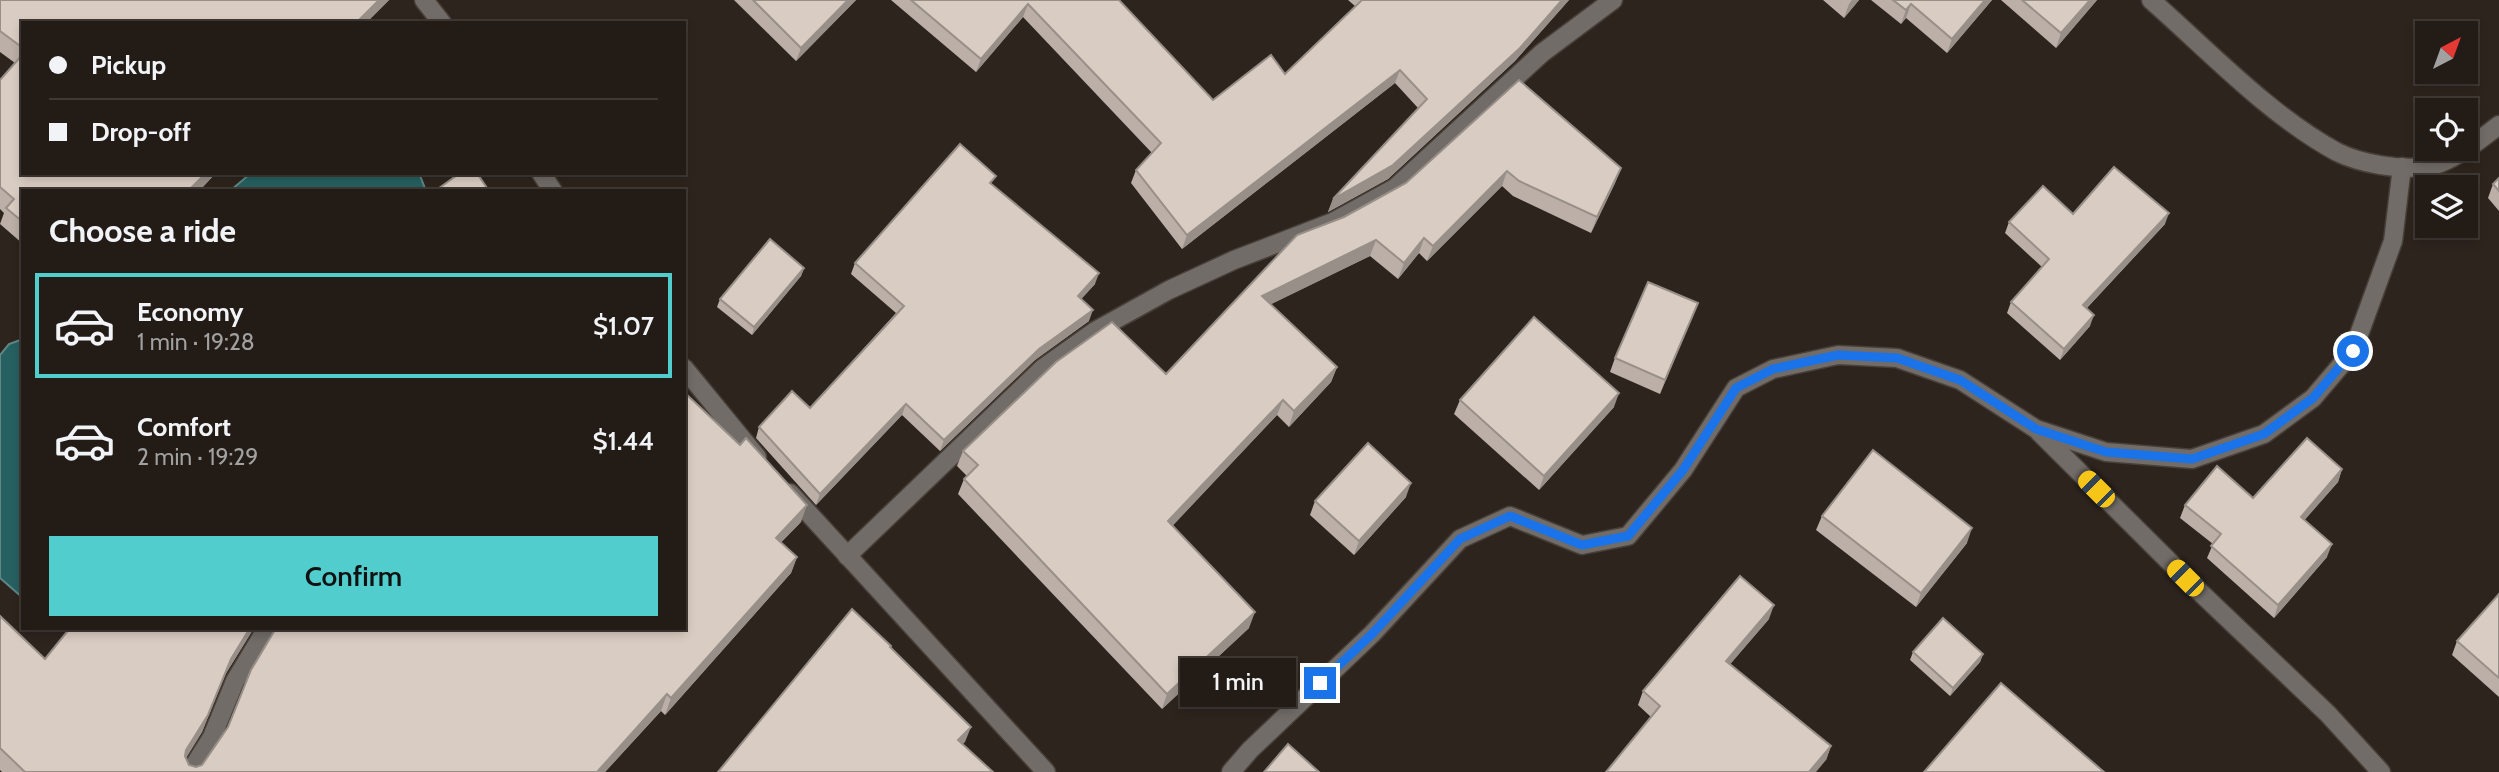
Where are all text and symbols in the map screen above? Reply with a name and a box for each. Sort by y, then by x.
north arrow [2415,21,2478,84]
map controls [2415,21,2478,238]
text: Pickup [91,49,166,81]
button: locate [2415,98,2478,161]
text: Drop-off [91,116,191,148]
button: layers [2415,175,2478,238]
text: Choose a ride [49,211,236,250]
icon: car [53,294,116,357]
text: Economy [137,296,243,328]
text: $1.07 [593,310,654,342]
text: 1 min · 19:28 [137,328,255,356]
route start [2337,335,2369,367]
icon: car [53,409,116,472]
text: Comfort [137,411,231,443]
text: $1.44 [593,425,654,457]
text: 2 min · 19:29 [137,443,258,471]
car [2074,467,2119,511]
button: Confirm [49,536,658,616]
car [2163,556,2208,600]
callout: 1 min [1180,658,1296,708]
route end [1304,667,1336,699]
text: 1 min [1212,668,1264,696]

